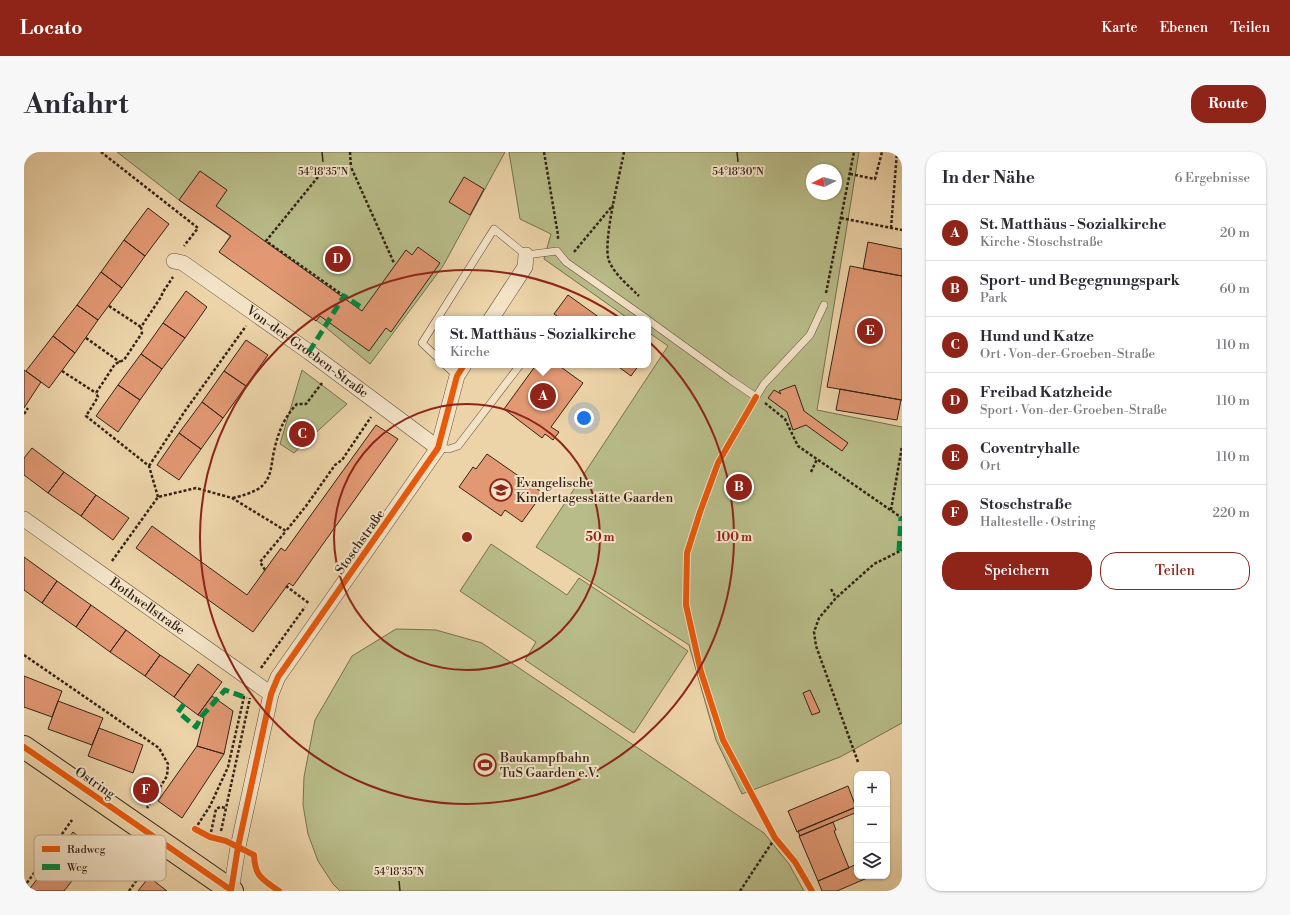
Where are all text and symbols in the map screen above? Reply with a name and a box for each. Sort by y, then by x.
text: Locato [20,16,82,40]
text: Karte [1101,19,1138,37]
text: Ebenen [1160,19,1208,37]
text: Teilen [1230,19,1270,37]
button: Route [1191,85,1266,123]
text: Anfahrt [24,87,128,122]
north arrow [806,164,842,200]
text: 54°18'35"N [298,166,349,178]
text: 54°18'30"N [712,166,764,178]
text: In der Nähe [942,167,1035,189]
text: 6 Ergebnisse [1174,170,1250,186]
text: St. Matthäus - Sozialkirche [980,215,1166,234]
text: A [950,225,960,241]
text: 20 m [1220,225,1250,241]
text: Kirche · Stoschstraße [980,234,1103,250]
pin: D [325,244,351,274]
text: Sport- und Begegnungspark [980,271,1180,290]
text: B [950,281,960,297]
text: 60 m [1219,281,1250,297]
text: Park [980,290,1007,306]
street label: Von-der-Groeben-Straße [242,302,372,402]
popup [435,316,651,368]
pin: E [857,316,883,346]
text: St. Matthäus - Sozialkirche [450,325,636,344]
text: Hund und Katze [980,327,1094,346]
text: C [950,337,960,353]
text: 110 m [1216,337,1250,353]
text: Kirche [450,344,490,360]
text: Ort · Von-der-Groeben-Straße [980,346,1155,362]
pin: A [530,381,556,411]
text: Freibad Katzheide [980,383,1112,402]
text: D [950,393,960,409]
text: 110 m [1216,393,1250,409]
text: Sport · Von-der-Groeben-Straße [980,402,1167,418]
your location [574,408,594,428]
pin: C [289,419,315,449]
text: Coventryhalle [980,439,1080,458]
text: E [950,449,960,465]
text: 110 m [1216,449,1250,465]
text: Ort [980,458,1001,474]
pin: B [726,472,752,502]
place label: Evangelische Kindertagesstätte Gaarden [516,475,673,506]
school or university icon: Evangelische Kindertagesstätte Gaarden [488,477,514,503]
text: Stoschstraße [980,495,1072,514]
text: F [950,505,960,521]
text: 220 m [1212,505,1250,521]
street label: Stoschstraße [332,506,388,578]
text: Haltestelle · Ostring [980,514,1096,530]
centre of rings [460,530,474,544]
text: 50 m [585,530,615,545]
text: 100 m [716,530,752,545]
button: Speichern [942,552,1092,590]
button: Teilen [1100,552,1250,590]
street label: Bothwellstraße [106,574,188,639]
place label: Baukampfbahn TuS Gaarden e.V. [499,750,599,781]
sports icon: Baukampfbahn TuS Gaarden e.V. [472,752,498,778]
street label: Ostring [72,764,118,802]
map controls [854,771,890,879]
button: + [854,771,890,807]
pin: F [133,775,159,805]
button: − [854,807,890,843]
legend [34,835,166,881]
text: Radweg [67,843,106,857]
button: layers [854,843,890,879]
text: Weg [66,861,88,875]
text: 54°18'35"N [374,866,425,878]

